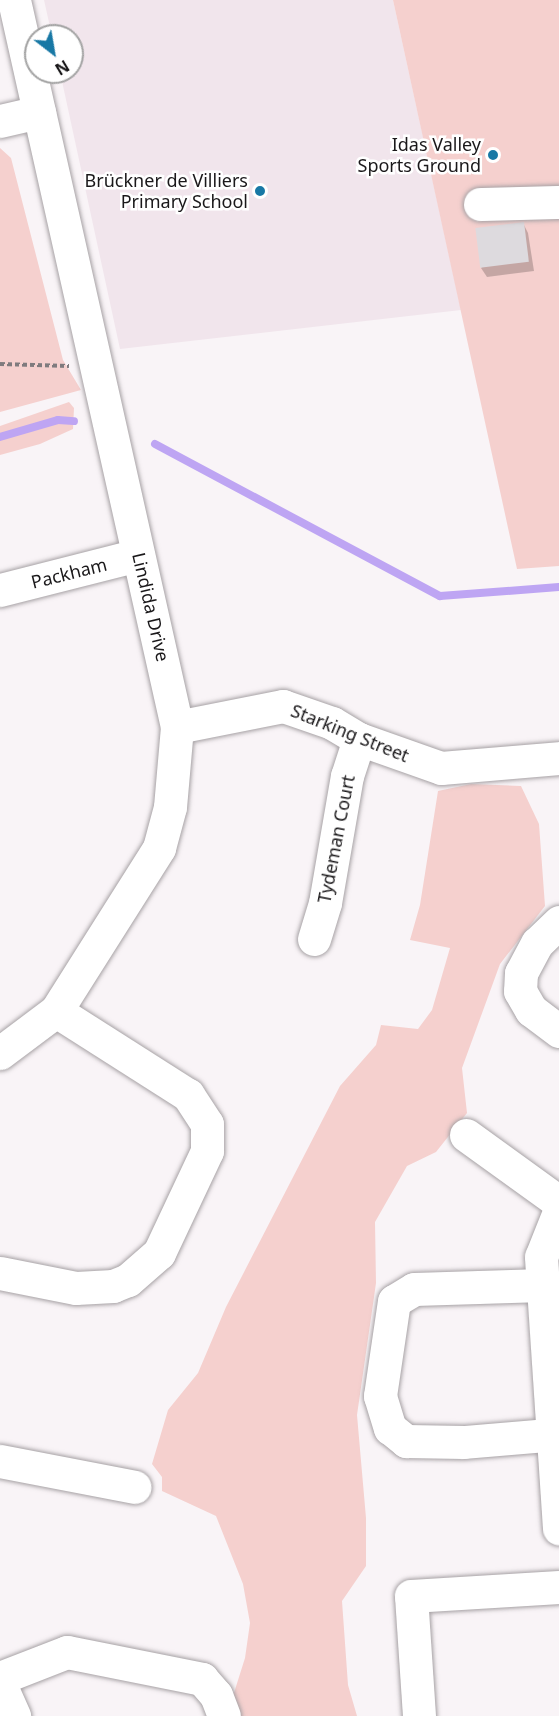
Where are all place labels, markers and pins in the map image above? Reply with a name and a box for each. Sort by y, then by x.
place label: Idas Valley Sports Ground [358,134,481,176]
marker: Idas Valley Sports Ground [486,148,500,162]
place label: Brückner de Villiers Primary School [85,170,248,213]
marker: Brückner de Villiers Primary School [253,184,267,198]

